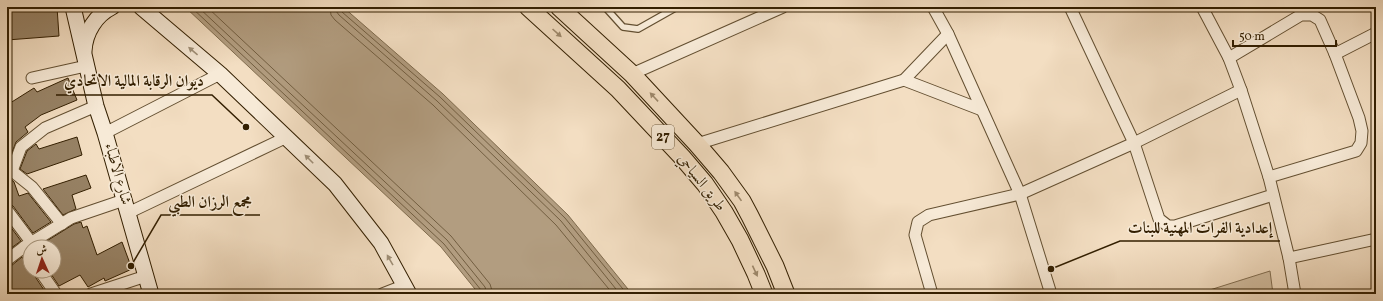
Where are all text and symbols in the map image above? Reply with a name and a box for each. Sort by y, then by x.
scale bar [1233,22,1336,48]
one-way arrow [551,29,562,38]
text: 50 m [1239,29,1265,45]
one-way arrow [188,47,199,56]
callout: ديوان الرقابة المالية الاتحادي [56,67,212,95]
text: ديوان الرقابة المالية الاتحادي [64,71,204,94]
one-way arrow [649,92,659,102]
road number: 27 [652,125,674,149]
street label: شارع الاطباء [97,141,136,208]
street label: طريق السياحي [672,150,730,216]
one-way arrow [304,154,314,164]
callout: مجمع الرزان الطبي [161,187,260,215]
one-way arrow [734,191,742,201]
text: مجمع الرزان الطبي [168,192,252,217]
callout: إعدادية الفرات المهنية للبنات [1120,213,1280,241]
text: إعدادية الفرات المهنية للبنات [1128,218,1274,240]
north arrow [22,239,62,279]
text: ش [36,243,47,258]
one-way arrow [387,254,394,266]
one-way arrow [752,265,758,277]

